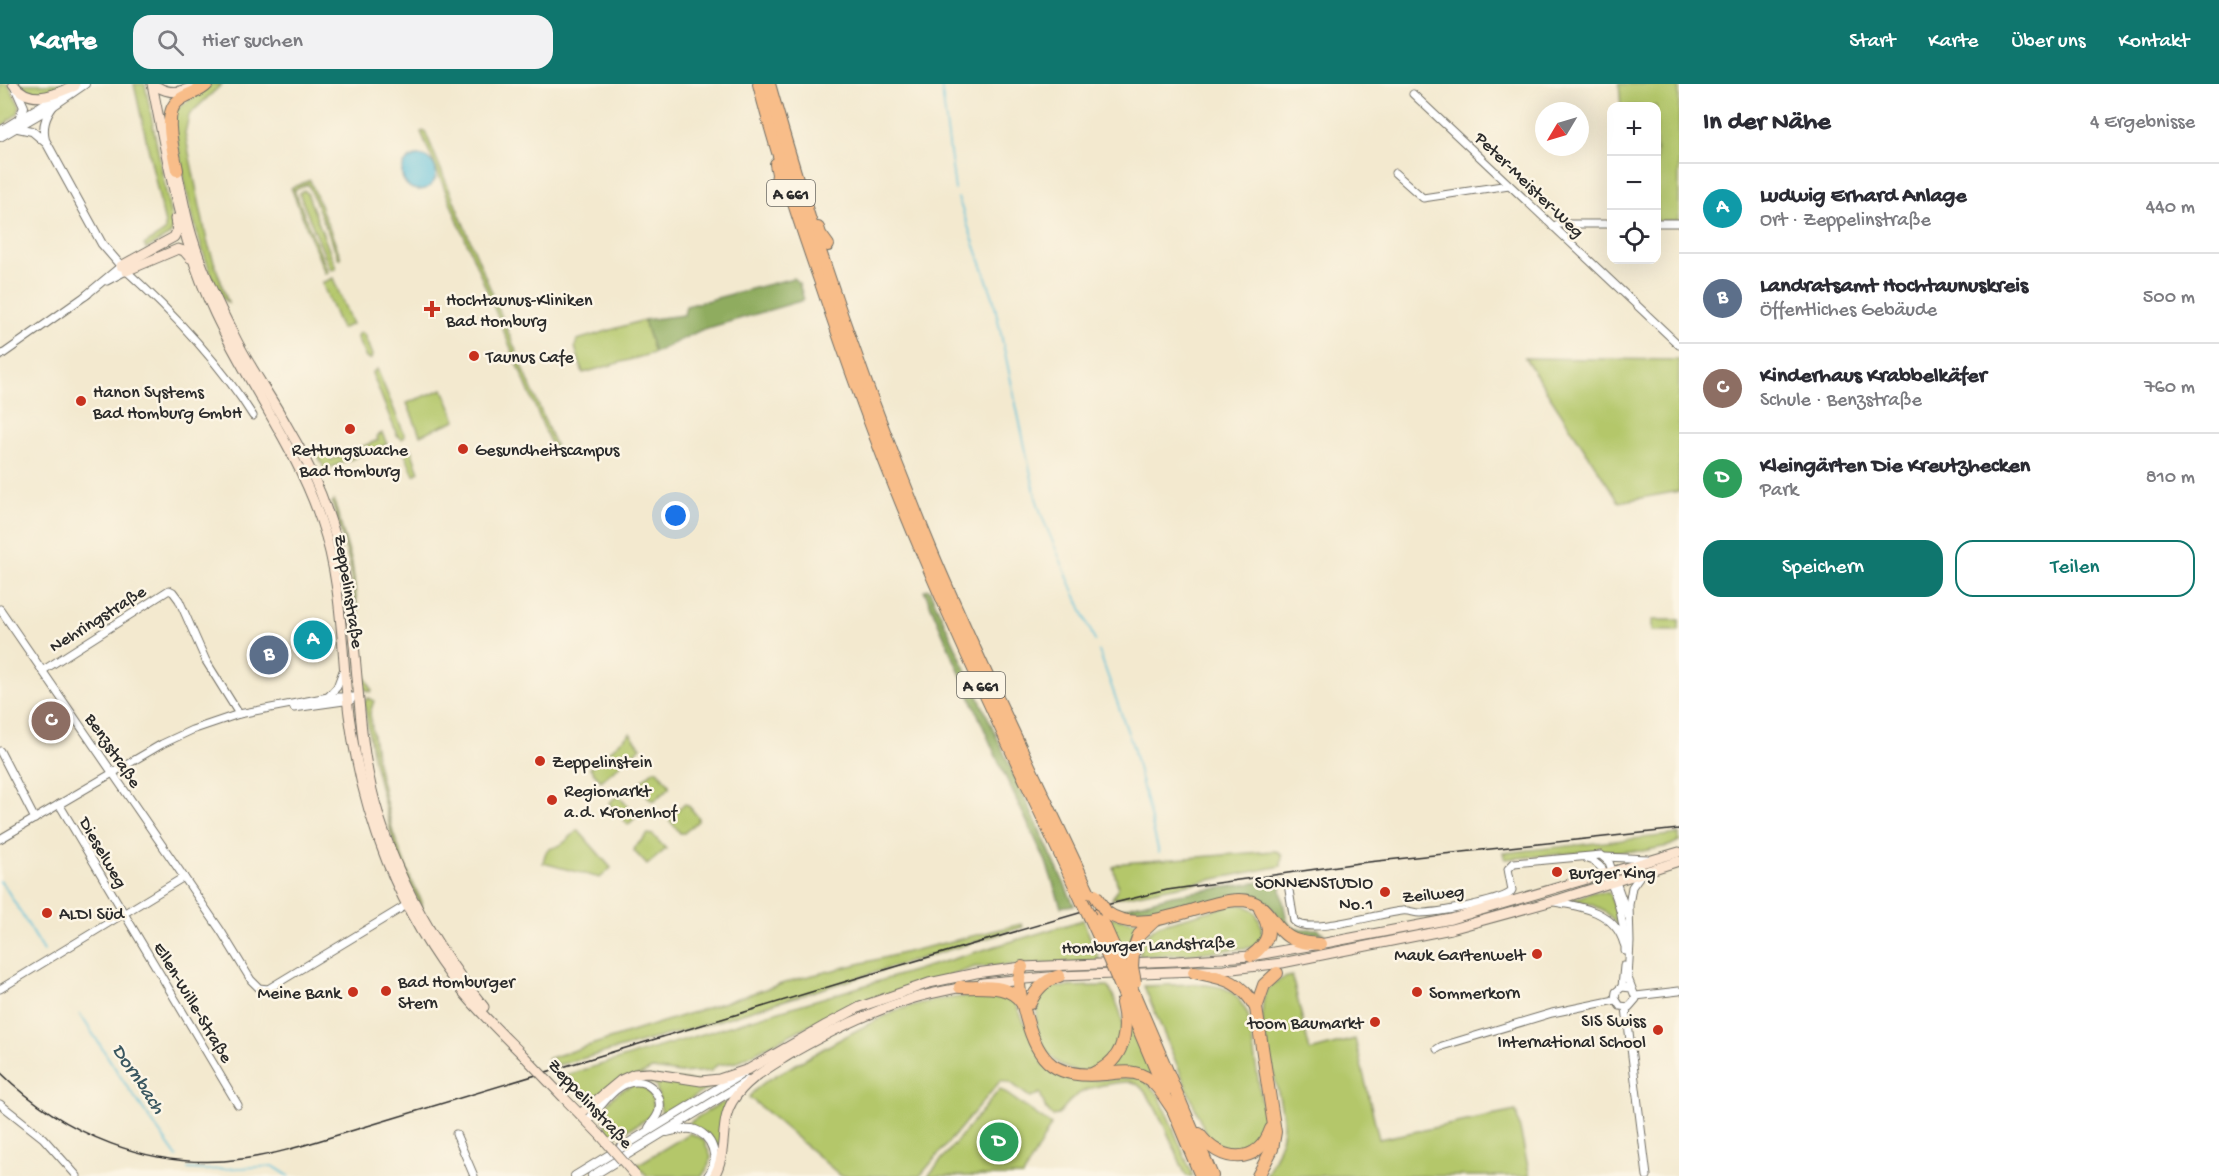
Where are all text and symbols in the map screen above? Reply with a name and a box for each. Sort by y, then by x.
search box [133,15,553,69]
text: Karte [30,26,97,59]
icon: search [154,26,187,59]
text: Hier suchen [202,29,303,55]
text: Start [1849,30,1895,55]
text: Karte [1928,30,1978,55]
text: Über uns [2011,30,2085,55]
text: Kontakt [2118,30,2189,55]
north arrow [1535,102,1589,156]
map controls [1607,102,1661,264]
button: + [1607,102,1661,156]
text: In der Nähe [1703,108,1831,139]
text: 4 Ergebnisse [2090,112,2195,135]
street label: Peter-Meister-Weg [1469,128,1587,243]
button: − [1607,156,1661,210]
road number: A 661 [767,180,815,206]
text: Ludwig Erhard Anlage [1760,184,1967,210]
text: A [1717,197,1728,220]
text: 440 m [2146,197,2195,220]
button: locate [1607,210,1661,264]
text: Ort · Zeppelinstraße [1760,210,1931,233]
text: Landratsamt Hochtaunuskreis [1760,274,2028,300]
text: B [1717,287,1728,310]
text: 500 m [2143,287,2195,310]
place label: Hochtaunus-Kliniken Bad Homburg [445,291,593,333]
marker: Hochtaunus-Kliniken Bad Homburg [423,300,441,318]
text: Öffentliches Gebäude [1760,300,1937,323]
place label: Taunus Cafe [485,348,575,369]
marker: Taunus Cafe [467,349,481,363]
text: Kinderhaus Krabbelkäfer [1760,364,1986,390]
text: C [1717,377,1728,400]
text: 760 m [2144,377,2195,400]
place label: Hanon Systems Bad Homburg GmbH [92,383,243,425]
text: Schule · Benzstraße [1760,390,1922,413]
marker: Hanon Systems Bad Homburg GmbH [74,394,88,408]
marker: Rettungswache Bad Homburg [343,422,357,436]
place label: Rettungswache Bad Homburg [292,441,409,483]
place label: Gesundheitscampus [475,441,621,462]
marker: Gesundheitscampus [456,442,470,456]
text: Kleingärten Die Kreutzhecken [1760,454,2030,480]
text: D [1716,467,1729,490]
text: 810 m [2146,467,2195,490]
text: Park [1760,480,1798,503]
your location [661,501,690,530]
street label: Zeppelinstraße [328,533,367,650]
button: Speichern [1703,540,1943,597]
button: Teilen [1955,540,2195,597]
street label: Nehringstraße [46,582,151,658]
pin: A [294,618,332,662]
pin: B [250,632,288,678]
road number: A 661 [957,672,1005,698]
pin: C [32,698,70,744]
street label: Benzstraße [79,709,145,793]
place label: Zeppelinstein [552,753,653,774]
marker: Zeppelinstein [533,754,547,768]
place label: Regiomarkt a.d. Kronenhof [564,782,678,824]
marker: Regiomarkt a.d. Kronenhof [545,793,559,807]
street label: Dieselweg [73,813,131,892]
place label: Burger King [1568,864,1656,885]
marker: Burger King [1550,865,1564,879]
place label: SONNENSTUDIO No.1 [1255,874,1373,916]
street label: Zeilweg [1401,882,1465,909]
marker: SONNENSTUDIO No.1 [1378,885,1392,899]
place label: ALDI Süd [59,905,125,926]
marker: ALDI Süd [40,906,54,920]
street label: Homburger Landstraße [1061,933,1236,960]
street label: Ellen-Wille-Straße [148,939,237,1068]
place label: Mauk Gartenwelt [1394,946,1527,967]
marker: Mauk Gartenwelt [1530,947,1544,961]
place label: Bad Homburger Stern [397,973,516,1015]
place label: Meine Bank [257,984,343,1005]
marker: Bad Homburger Stern [379,984,393,998]
place label: Sommerkorn [1429,984,1521,1005]
marker: Meine Bank [346,985,360,999]
marker: Sommerkorn [1410,985,1424,999]
place label: SIS Swiss International School [1497,1012,1647,1054]
place label: toom Baumarkt [1247,1014,1365,1035]
marker: toom Baumarkt [1368,1015,1382,1029]
marker: SIS Swiss International School [1651,1023,1665,1037]
water label: Dornbach [105,1041,169,1119]
street label: Zeppelinstraße [542,1056,637,1154]
pin: D [980,1120,1018,1164]

